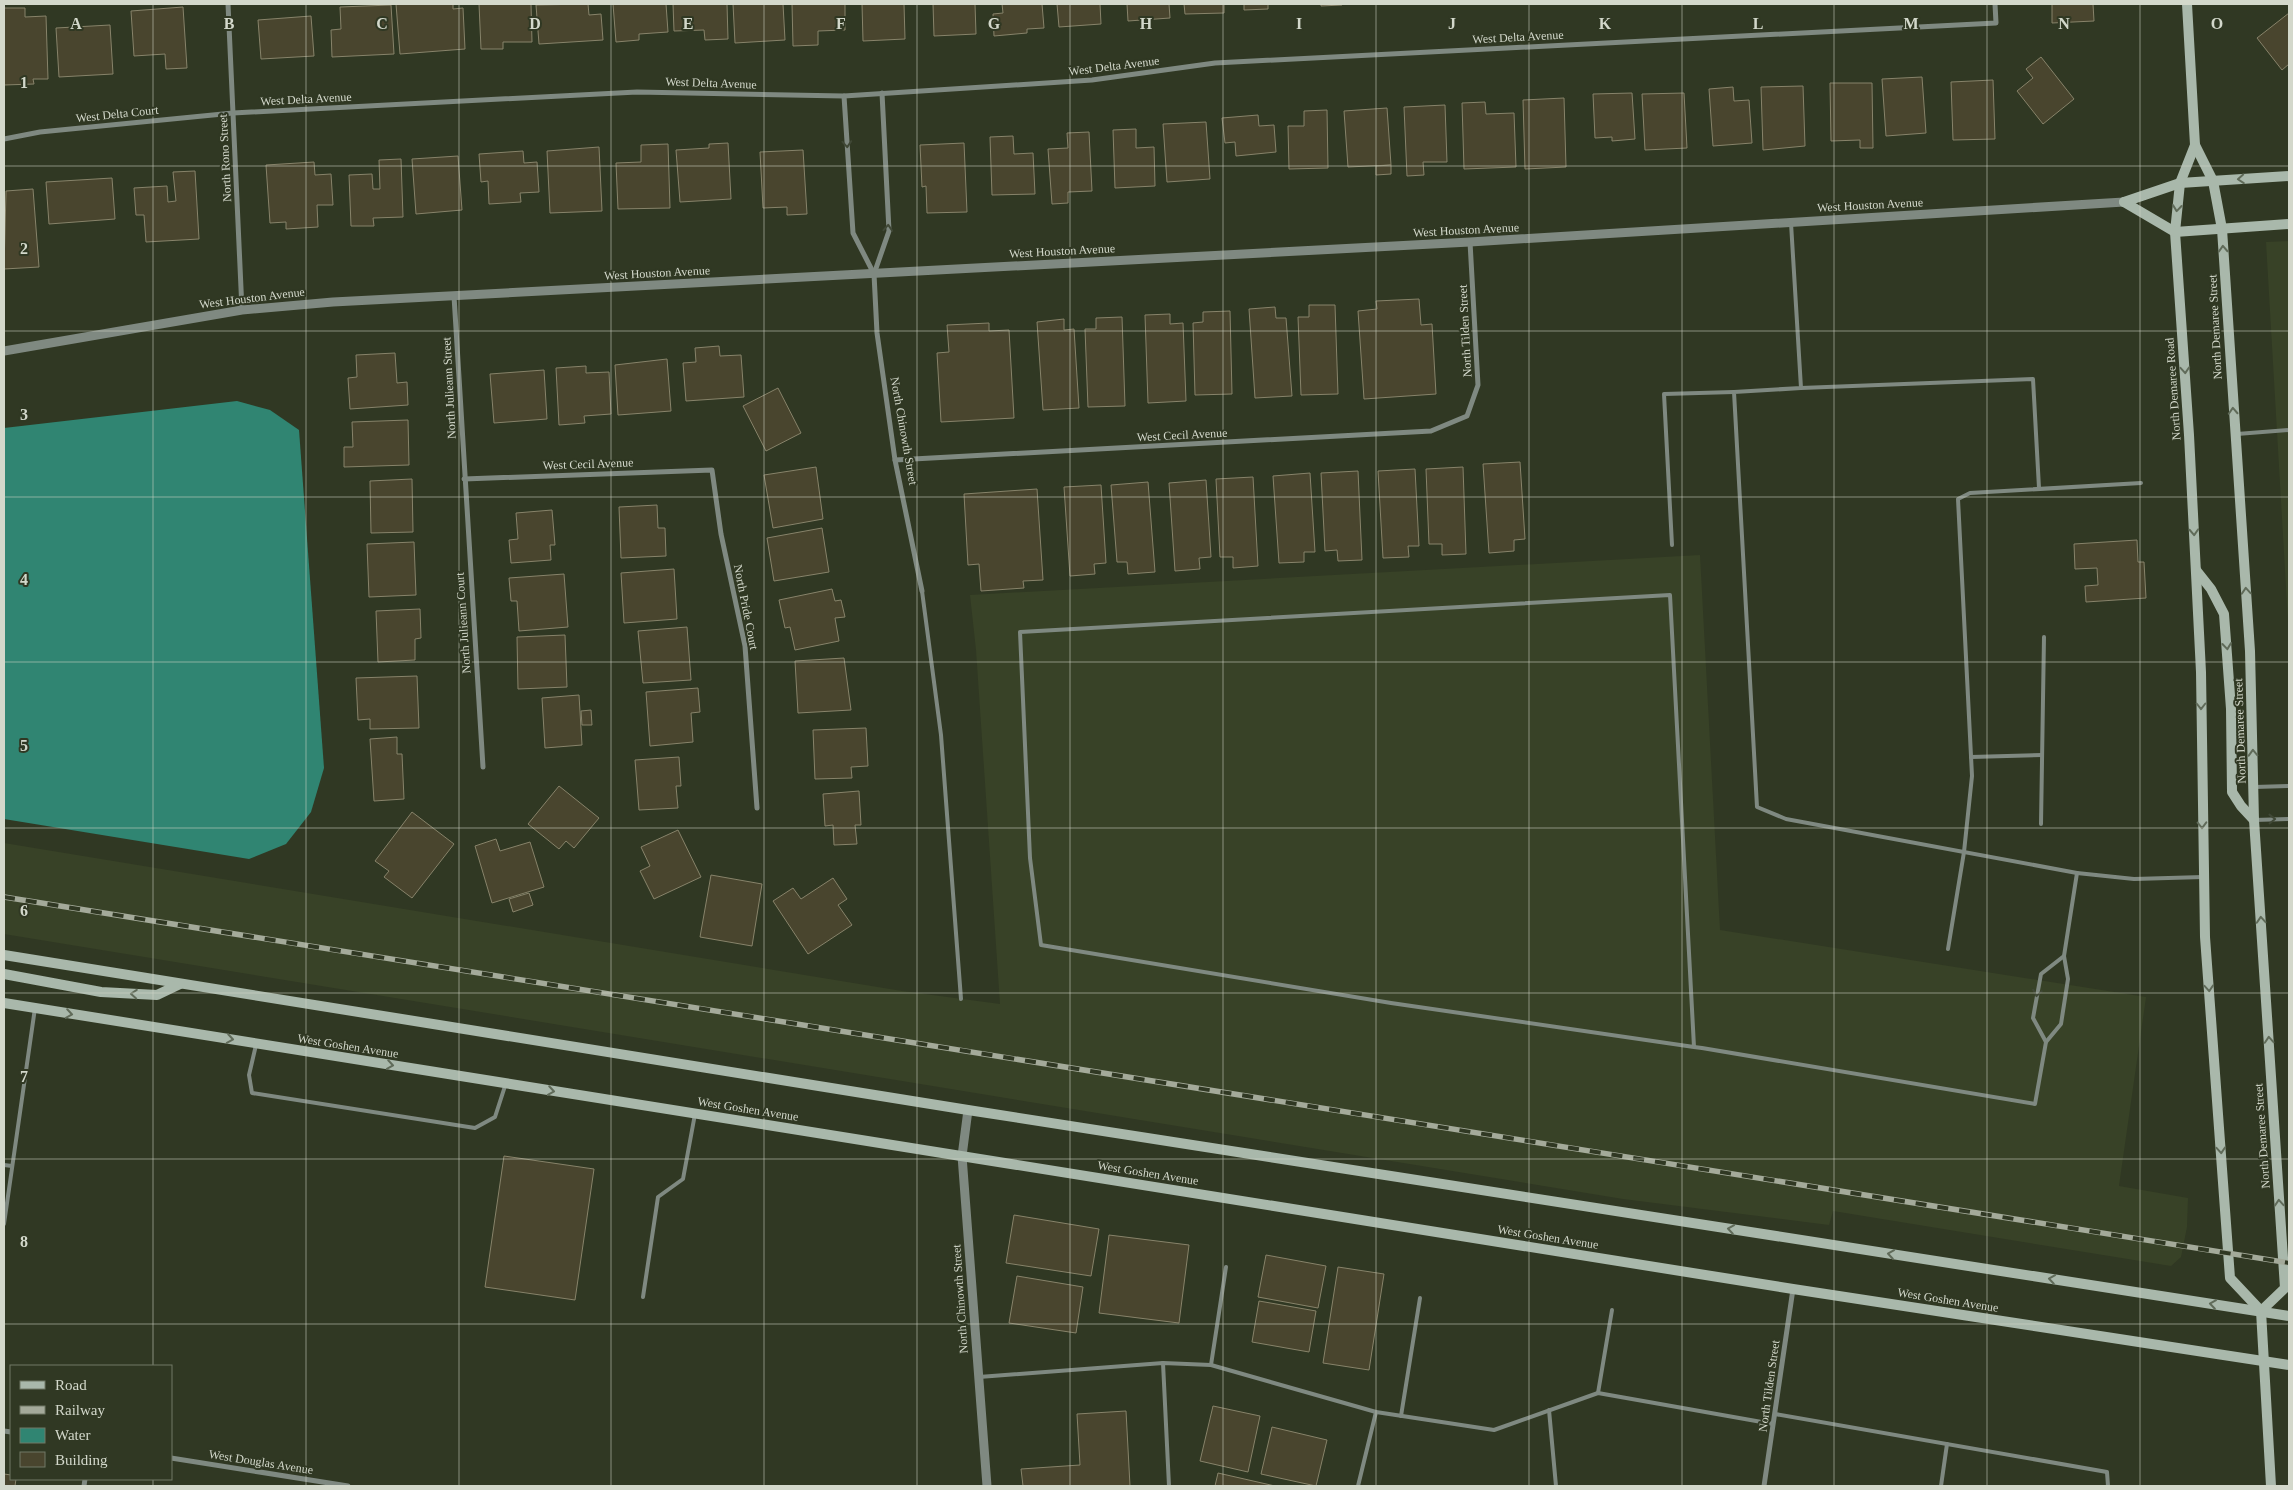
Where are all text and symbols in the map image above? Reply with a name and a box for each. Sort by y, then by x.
text: A [70,15,82,32]
text: B [224,15,235,32]
text: C [376,15,388,32]
text: D [529,15,541,32]
text: E [683,15,693,32]
text: F [836,15,846,32]
text: G [988,15,1001,32]
text: H [1140,15,1153,32]
text: I [1296,15,1302,32]
text: J [1448,15,1456,32]
text: K [1599,15,1612,32]
text: L [1753,15,1763,32]
text: M [1903,15,1919,32]
text: N [2058,15,2070,32]
text: O [2211,15,2223,32]
street label: West Delta Avenue [1472,28,1564,46]
street label: West Delta Avenue [1068,53,1160,79]
text: 1 [20,74,28,91]
street label: West Delta Avenue [665,74,757,92]
street label: West Delta Avenue [260,90,352,108]
street label: West Delta Court [75,103,160,125]
street label: North Rono Street [216,113,234,202]
one-way arrow [842,141,853,149]
one-way arrow [2236,173,2244,184]
street label: West Houston Avenue [1817,195,1923,215]
one-way arrow [2172,204,2183,212]
street label: West Houston Avenue [1413,220,1519,240]
one-way arrow [883,223,894,231]
text: 2 [20,240,28,257]
street label: West Houston Avenue [1009,241,1115,261]
one-way arrow [2218,245,2229,253]
street label: West Houston Avenue [604,263,710,283]
street label: North Demaree Street [2205,273,2225,380]
street label: North Tilden Street [1456,284,1474,378]
street label: West Houston Avenue [198,285,306,311]
street label: North Julieann Street [439,336,459,439]
street label: North Demaree Road [2162,337,2184,441]
one-way arrow [2179,366,2190,374]
street label: North Chinowth Street [888,376,921,487]
text: 3 [20,406,28,423]
one-way arrow [2227,407,2238,415]
street label: West Cecil Avenue [1136,426,1228,444]
street label: West Cecil Avenue [542,455,634,473]
one-way arrow [2189,529,2200,537]
street label: North Pride Court [731,563,761,652]
text: 4 [20,571,28,588]
street label: North Julieann Court [452,571,474,674]
one-way arrow [2240,587,2251,595]
one-way arrow [2222,642,2233,650]
street label: North Demaree Street [2231,677,2249,784]
one-way arrow [2196,702,2206,710]
text: 5 [20,737,28,754]
one-way arrow [2248,749,2258,757]
one-way arrow [2268,814,2276,824]
one-way arrow [2197,822,2207,830]
text: 6 [20,902,28,919]
one-way arrow [2256,916,2267,924]
one-way arrow [2203,984,2214,992]
one-way arrow [130,988,138,999]
one-way arrow [2033,988,2043,997]
one-way arrow [65,1008,74,1018]
street label: West Goshen Avenue [296,1031,400,1061]
one-way arrow [225,1034,234,1044]
one-way arrow [2263,1036,2274,1044]
one-way arrow [386,1059,394,1070]
text: 7 [20,1068,28,1085]
street label: North Demaree Street [2251,1082,2273,1189]
one-way arrow [546,1085,555,1095]
street label: West Goshen Avenue [696,1094,800,1124]
one-way arrow [2215,1146,2226,1154]
street label: West Goshen Avenue [1096,1158,1200,1188]
one-way arrow [2274,1198,2285,1206]
street label: West Goshen Avenue [1496,1222,1600,1252]
one-way arrow [1727,1225,1735,1235]
text: 8 [20,1233,28,1250]
street label: North Chinowth Street [949,1243,971,1354]
one-way arrow [1887,1250,1896,1260]
one-way arrow [2048,1275,2056,1285]
street label: West Goshen Avenue [1896,1285,2000,1315]
one-way arrow [2208,1300,2217,1310]
street label: North Tilden Street [1756,1338,1782,1433]
legend [10,1365,172,1480]
text: Road [55,1377,87,1393]
text: Railway [55,1402,105,1418]
text: Water [55,1427,90,1443]
street label: West Douglas Avenue [208,1447,314,1477]
text: Building [55,1452,108,1468]

